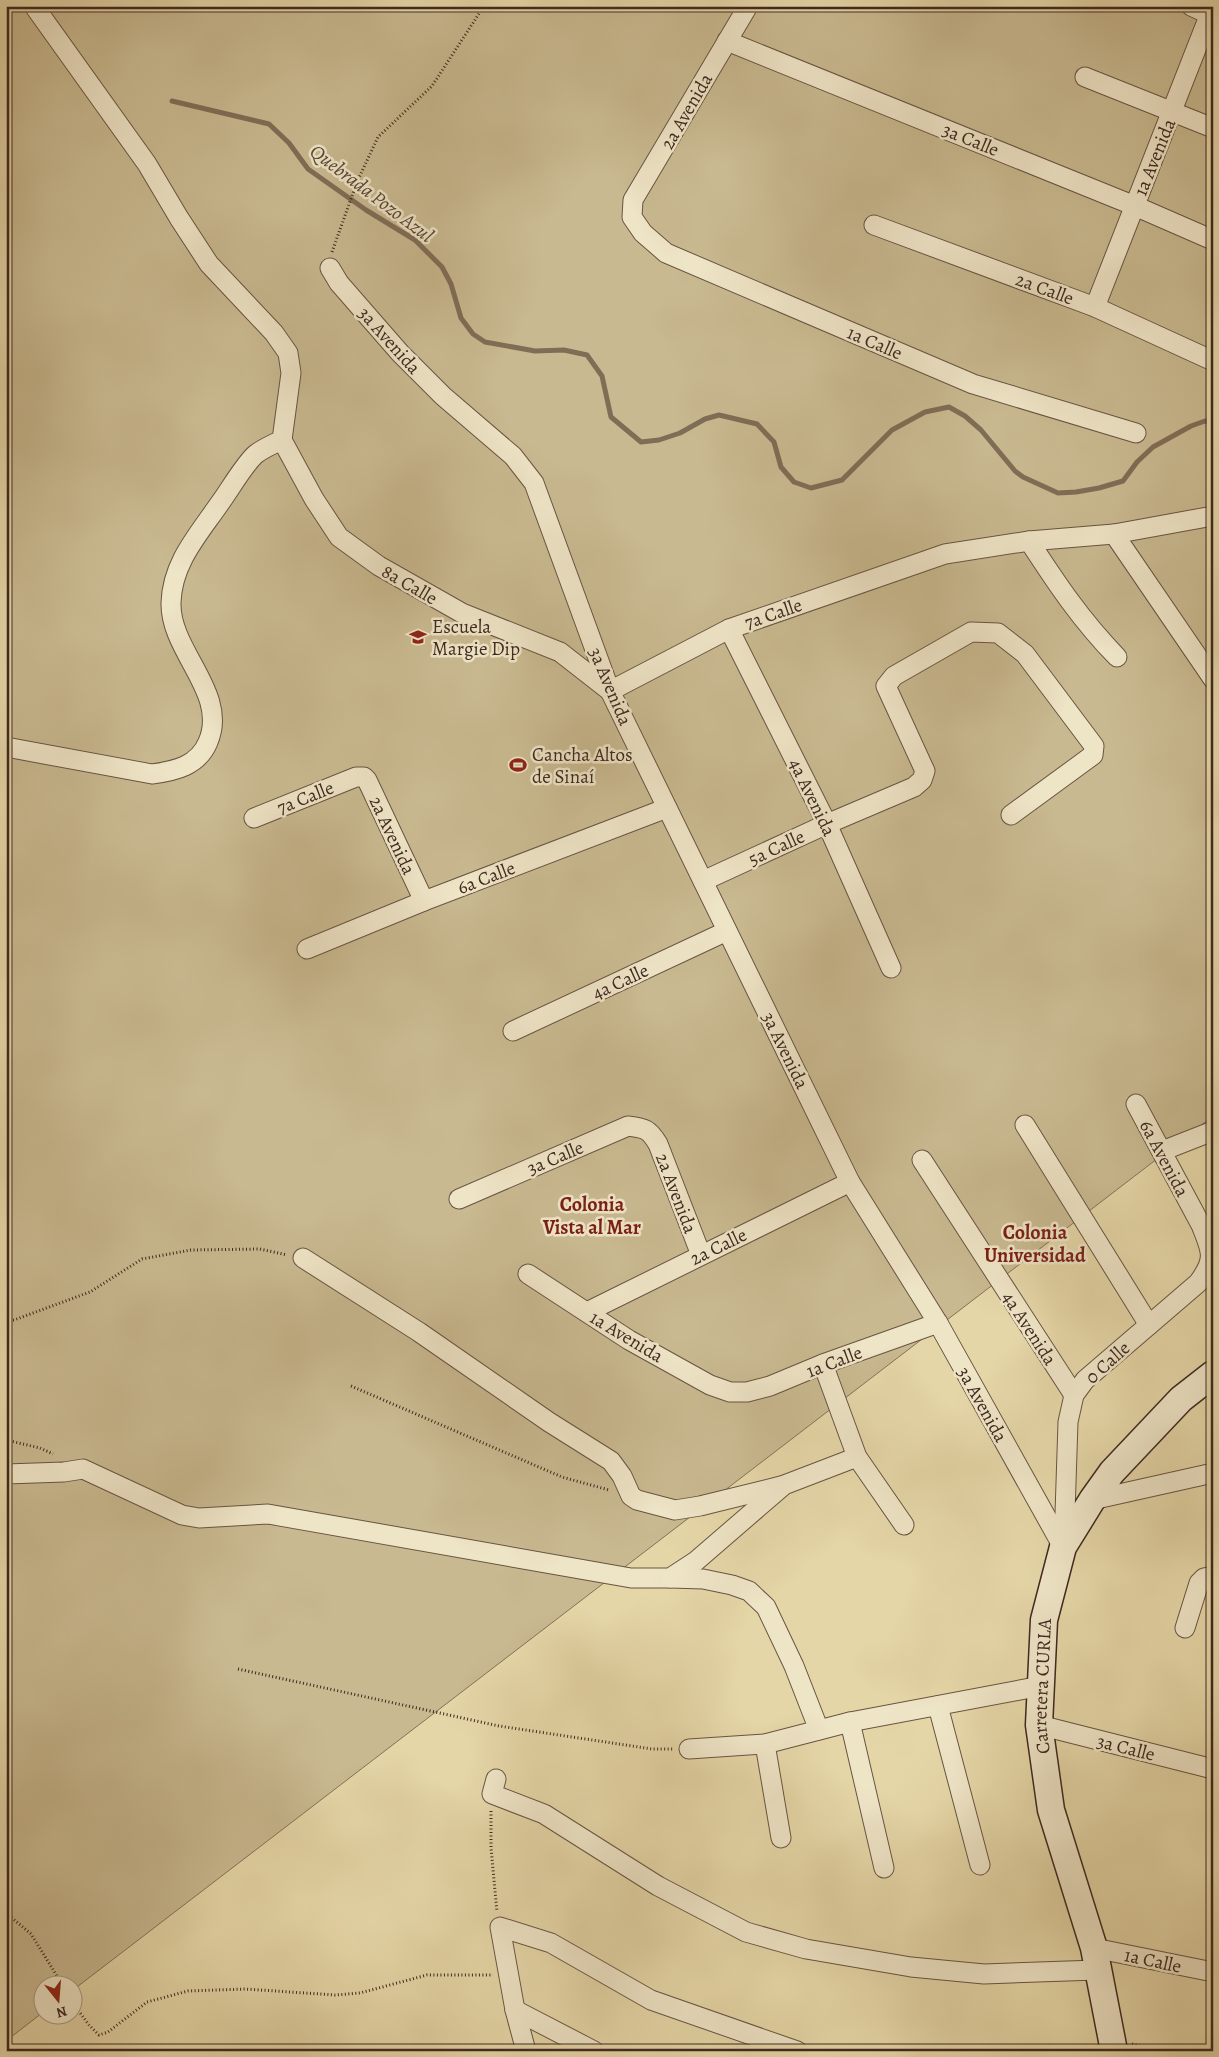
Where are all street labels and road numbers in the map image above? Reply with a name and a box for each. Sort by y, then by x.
street label: 2a Avenida [655,69,719,154]
street label: 1a Avenida [1128,115,1182,200]
street label: 3a Calle [938,117,1003,163]
street label: 2a Calle [1012,266,1077,311]
street label: 3a Avenida [352,301,427,380]
street label: 1a Calle [843,320,906,366]
street label: 8a Calle [377,559,442,611]
street label: 7a Calle [741,592,806,636]
street label: 3a Avenida [582,643,638,730]
street label: 4a Avenida [782,754,842,841]
street label: 7a Calle [273,775,338,821]
street label: 2a Avenida [363,792,422,879]
street label: 5a Calle [744,824,809,872]
street label: 6a Calle [454,855,519,901]
street label: 4a Calle [588,957,653,1006]
street label: 3a Avenida [755,1008,815,1093]
street label: 6a Avenida [1133,1115,1195,1202]
street label: 3a Calle [523,1134,588,1181]
street label: 2a Avenida [649,1150,703,1237]
street label: 2a Calle [686,1222,751,1272]
street label: 4a Avenida [996,1286,1063,1371]
street label: 1a Avenida [585,1305,668,1369]
street label: 0 Calle [1079,1336,1136,1390]
street label: 1a Calle [803,1339,866,1384]
street label: 3a Avenida [951,1362,1014,1447]
street label: Carretera CURLA [1027,1617,1058,1756]
street label: 3a Calle [1094,1728,1158,1768]
street label: 1a Calle [1122,1942,1184,1980]

